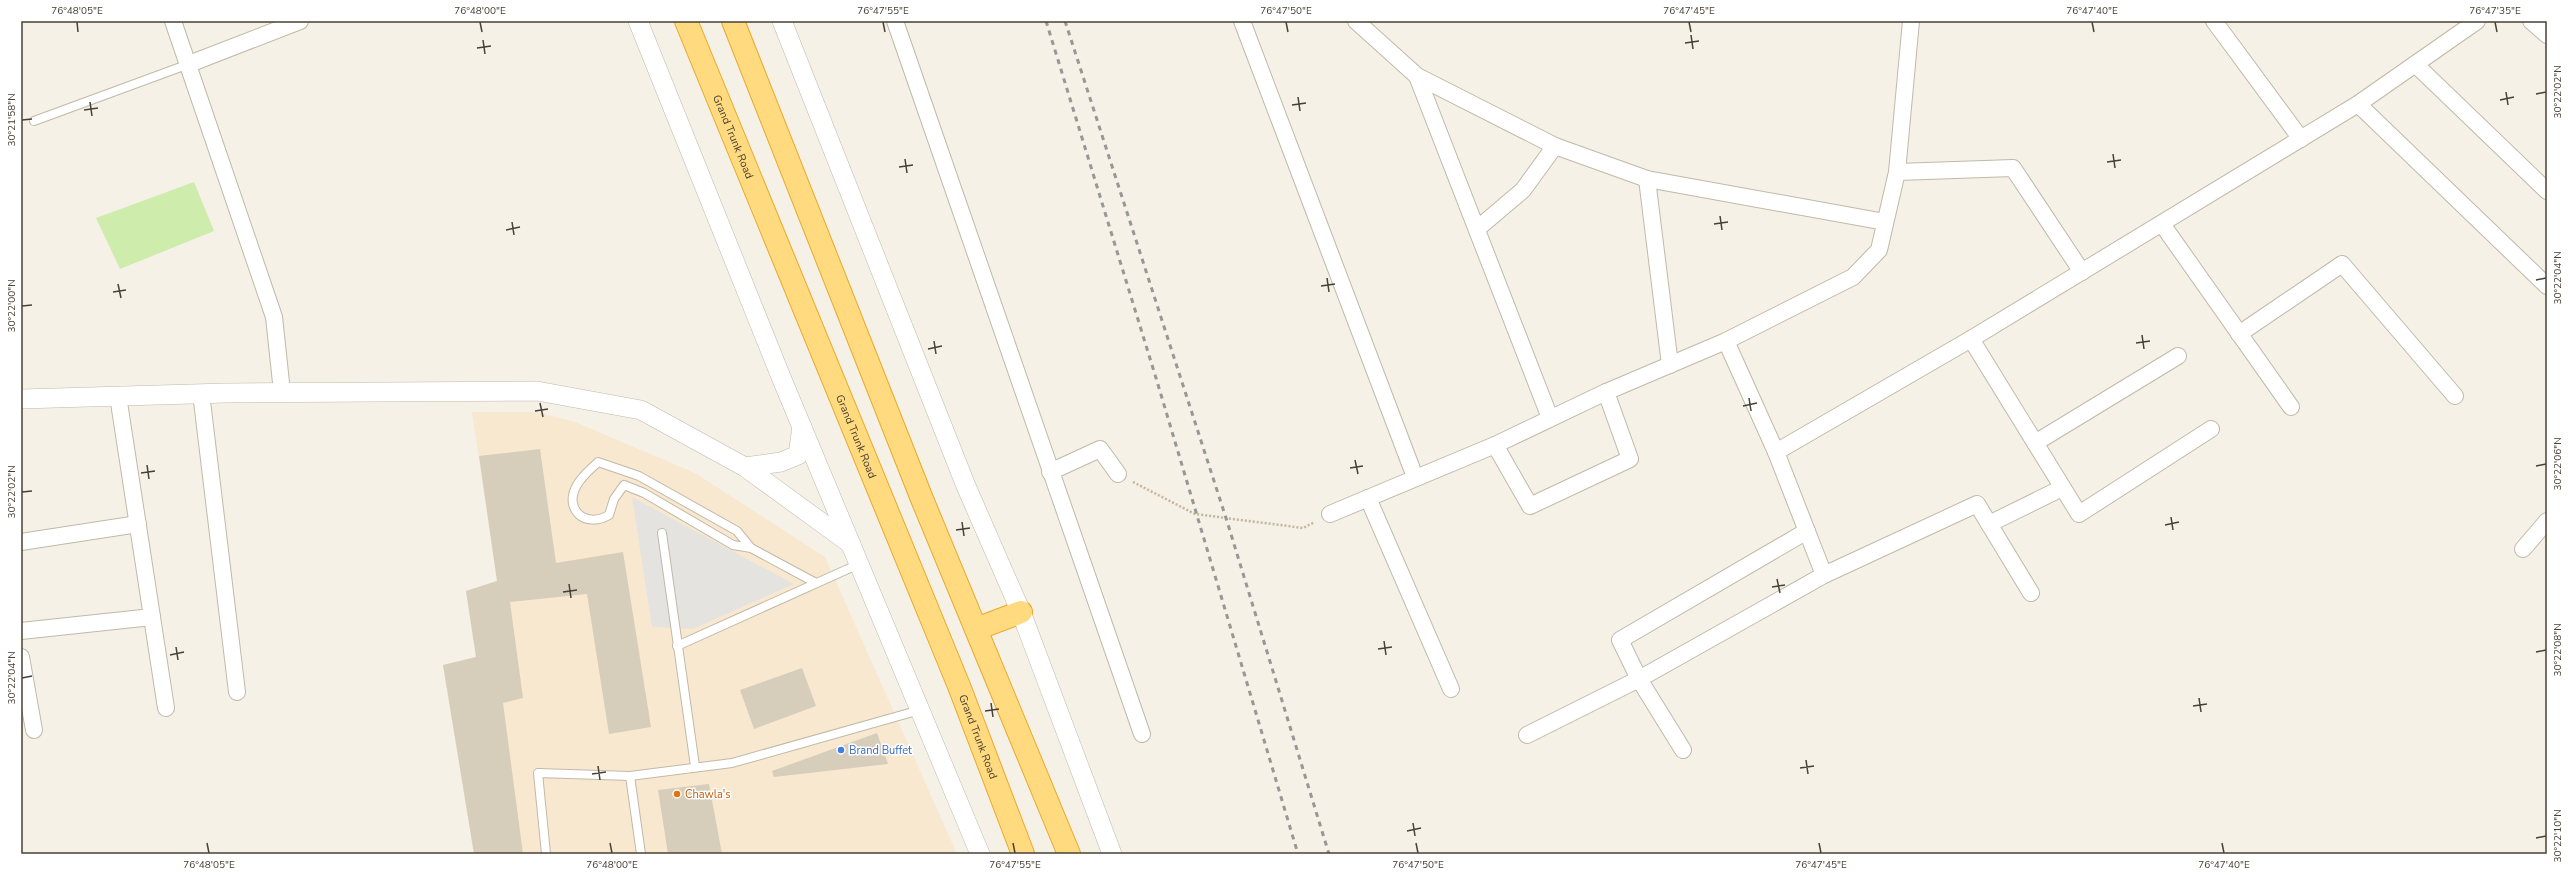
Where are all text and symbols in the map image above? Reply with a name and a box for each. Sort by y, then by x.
text: 76°48'05"E [51,4,103,18]
text: 76°48'00"E [454,4,506,18]
text: 76°47'55"E [857,4,909,18]
text: 76°47'50"E [1260,4,1312,18]
text: 76°47'45"E [1663,4,1715,18]
text: 76°47'40"E [2066,4,2118,18]
text: 76°47'35"E [2469,4,2521,18]
text: 30°22'02"N [2551,65,2565,119]
text: 30°21'58"N [5,93,19,147]
street label: Grand Trunk Road [709,93,757,181]
text: 30°22'04"N [2551,251,2565,305]
text: 30°22'00"N [5,279,19,333]
street label: Grand Trunk Road [832,392,880,481]
text: 30°22'06"N [2551,437,2565,491]
text: 30°22'02"N [5,465,19,519]
text: 30°22'08"N [2551,623,2565,677]
text: 30°22'04"N [5,651,19,705]
street label: Grand Trunk Road [955,692,1001,781]
place label: Brand Buffet [849,743,912,758]
marker: Brand Buffet [836,745,846,755]
place label: Chawla's [685,787,731,802]
marker: Chawla's [672,789,682,799]
text: 30°22'10"N [2551,809,2565,863]
text: 76°48'05"E [183,858,235,872]
text: 76°48'00"E [586,858,638,872]
text: 76°47'55"E [989,858,1041,872]
text: 76°47'50"E [1392,858,1444,872]
text: 76°47'45"E [1795,858,1847,872]
text: 76°47'40"E [2198,858,2250,872]

